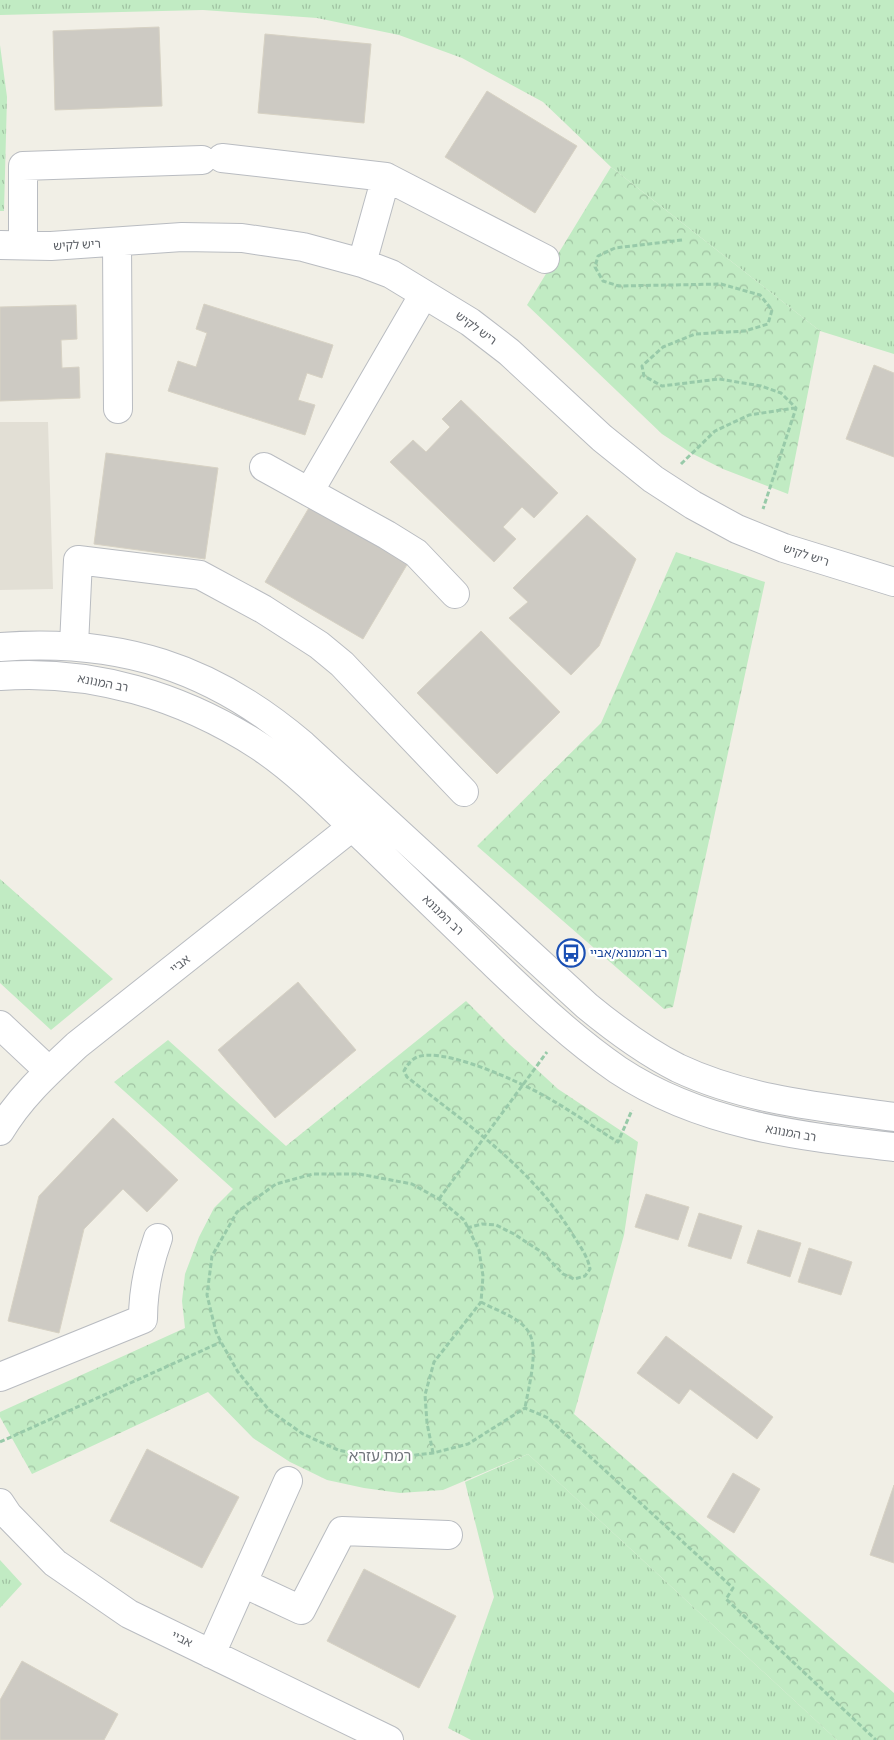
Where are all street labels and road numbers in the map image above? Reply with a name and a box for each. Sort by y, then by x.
street label: ריש לקיש [53,236,101,253]
street label: ריש לקיש [453,308,500,348]
street label: ריש לקיש [781,540,831,569]
street label: רב המנונא [77,670,130,695]
street label: רב המנונא [420,891,467,938]
street label: אביי [167,951,193,976]
street label: רב המנונא [765,1121,818,1144]
street label: אביי [169,1627,196,1650]

